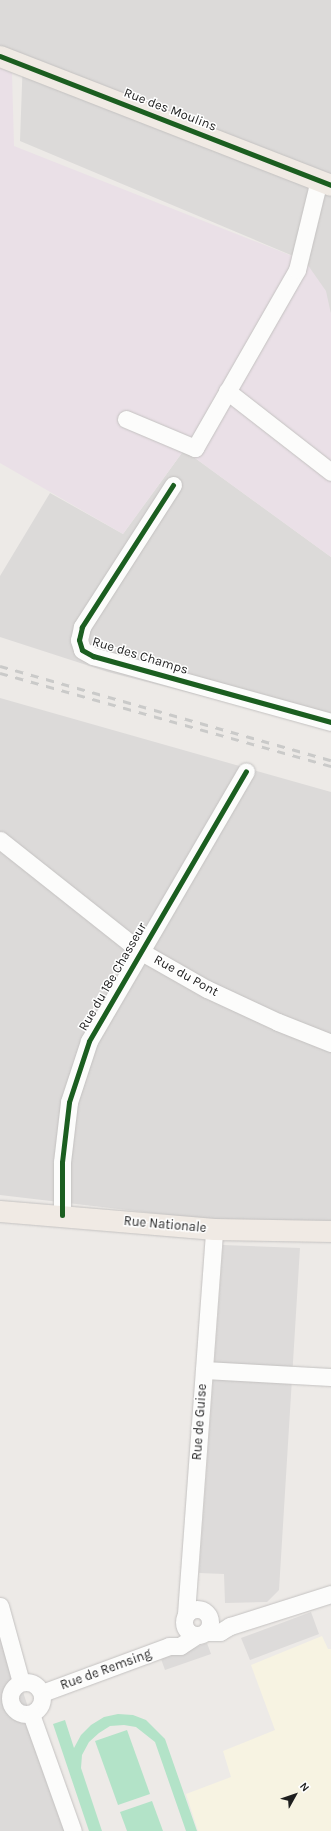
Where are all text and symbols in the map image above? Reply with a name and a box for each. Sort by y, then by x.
street label: Rue des Moulins [121,85,219,135]
street label: Rue des Champs [90,634,190,678]
street label: Rue du 18e Chasseur [76,920,150,1034]
street label: Rue du Pont [151,952,221,1000]
street label: Rue Nationale [123,1214,207,1236]
street label: Rue de Guise [190,1383,210,1461]
street label: Rue de Remsing [58,1646,154,1694]
north arrow [275,1775,315,1815]
text: N [297,1780,312,1794]

